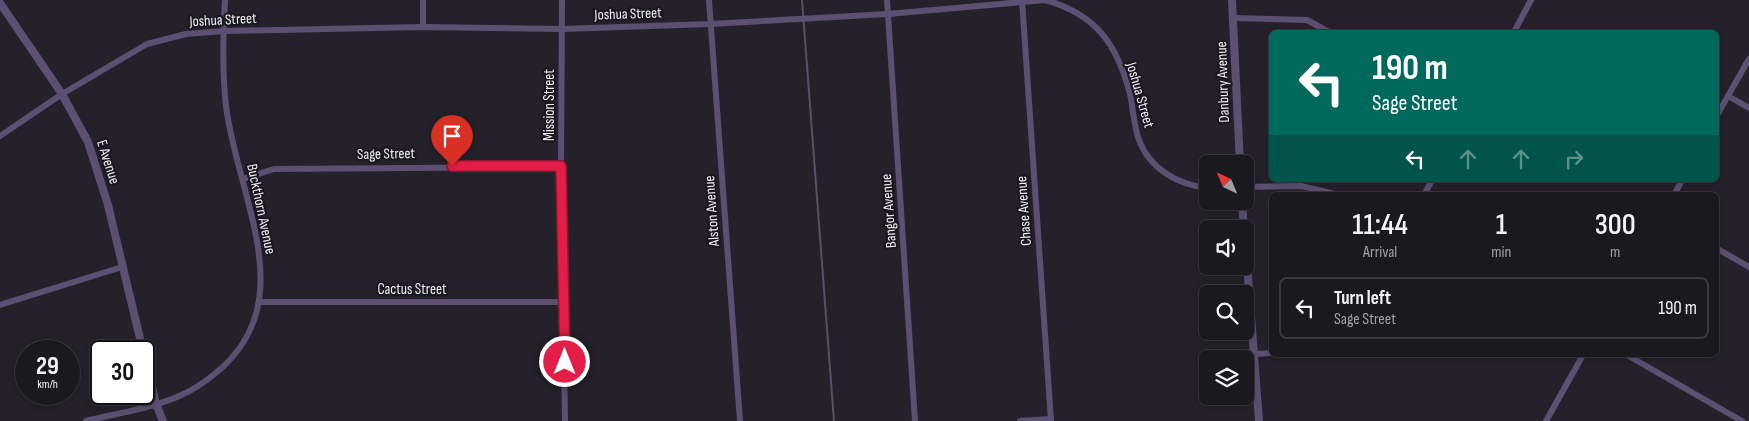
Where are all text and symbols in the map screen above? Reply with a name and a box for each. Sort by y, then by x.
street label: Joshua Street [593,3,662,25]
street label: Joshua Street [188,9,257,31]
street label: Danbury Avenue [1212,41,1234,123]
text: 190 m [1372,47,1448,90]
icon: left [1289,50,1354,115]
street label: Joshua Street [1121,59,1159,130]
street label: Mission Street [540,69,559,141]
text: Sage Street [1372,90,1457,117]
pin [431,115,473,166]
icon: arrive [438,122,466,150]
street label: E Avenue [92,138,124,186]
street label: Sage Street [357,144,416,164]
icon: left [1401,145,1429,173]
icon: ahead [1454,145,1482,173]
icon: ahead [1507,145,1535,173]
icon: right [1560,145,1588,173]
north arrow [1199,155,1254,210]
map controls [1199,155,1254,405]
street label: Buckthorn Avenue [242,162,280,256]
street label: Bangor Avenue [877,173,901,249]
street label: Alston Avenue [700,175,724,248]
street label: Chase Avenue [1012,175,1036,247]
text: 11:44 [1352,207,1408,243]
text: 1 [1496,207,1507,243]
text: 300 [1595,207,1636,243]
button: sound [1199,220,1254,275]
text: Arrival [1363,243,1397,262]
text: min [1491,243,1511,262]
text: m [1610,243,1620,262]
street label: Cactus Street [378,280,447,299]
button: search [1199,285,1254,340]
text: Turn left [1334,287,1391,310]
icon: left [1291,294,1319,322]
text: 190 m [1658,297,1697,320]
text: Sage Street [1334,310,1396,329]
position arrow [538,335,590,387]
speed limit sign: 30 [90,340,155,405]
button: layers [1199,350,1254,405]
text: 29 [36,351,59,382]
text: km/h [37,377,58,392]

